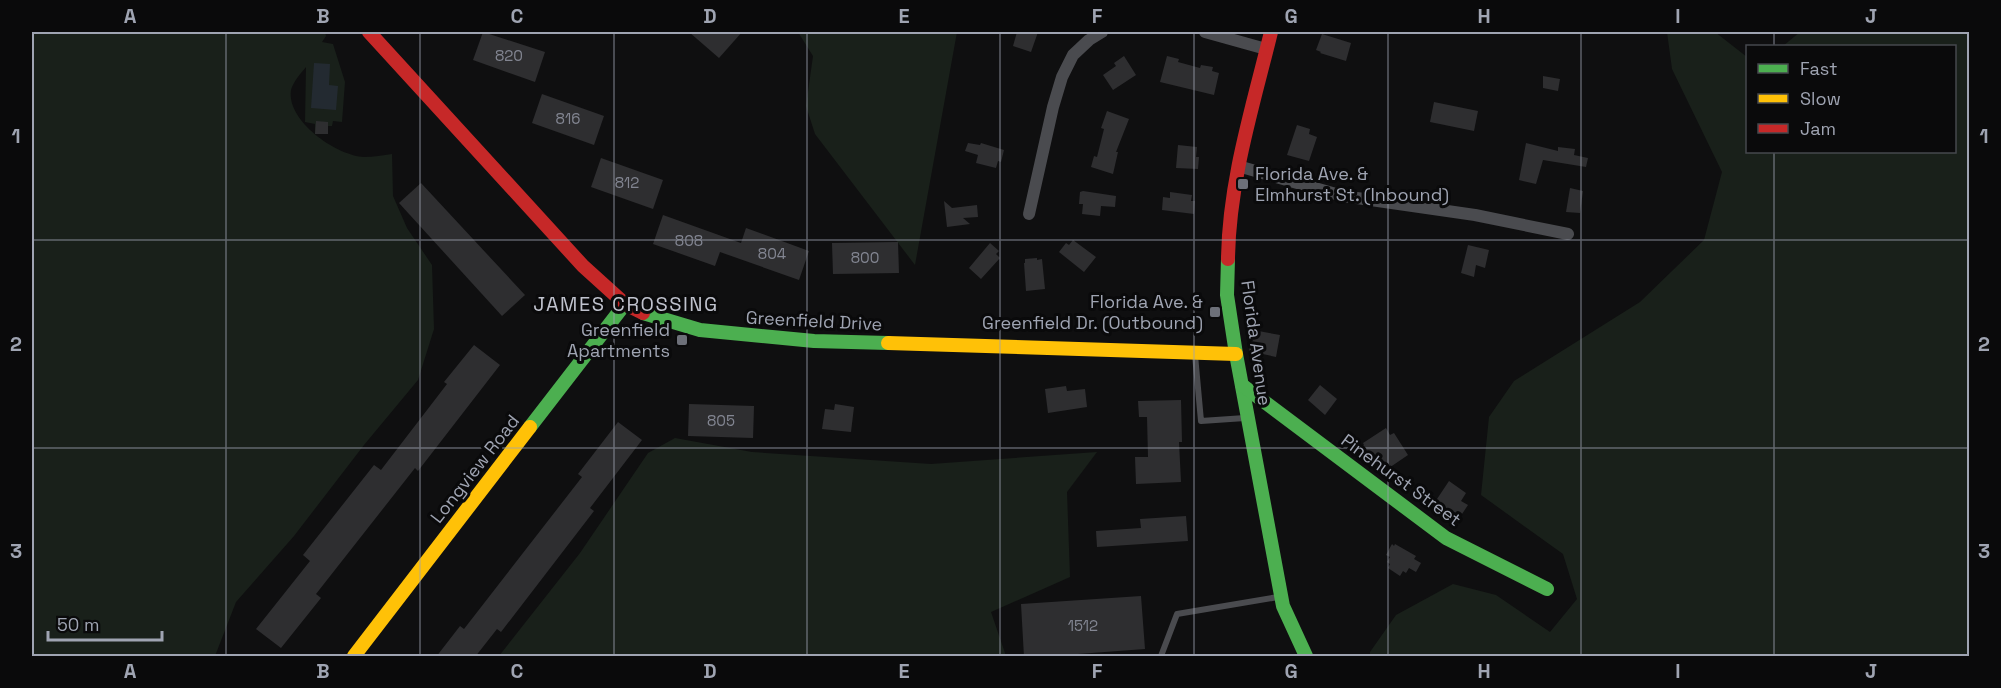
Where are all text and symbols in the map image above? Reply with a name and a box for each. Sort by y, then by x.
text: A [124,3,137,29]
text: B [316,3,330,29]
text: C [511,3,524,29]
text: D [703,3,717,29]
text: E [898,3,910,29]
text: F [1092,3,1103,29]
text: G [1284,3,1298,29]
text: H [1477,3,1491,29]
text: I [1675,3,1681,29]
text: J [1865,3,1877,29]
legend [1746,45,1956,153]
house number: 820 [495,46,523,65]
text: Fast [1800,57,1837,80]
text: Slow [1800,87,1841,110]
house number: 816 [556,109,580,128]
text: Jam [1800,117,1836,140]
text: 1 [11,123,21,149]
text: 1 [1979,123,1989,149]
place label: Florida Ave. & Elmhurst St. (Inbound) [1255,162,1449,206]
house number: 812 [615,173,639,192]
marker: Florida Ave. & Elmhurst St. (Inbound) [1236,177,1250,191]
house number: 808 [675,231,703,250]
house number: 804 [758,244,786,263]
house number: 800 [851,248,879,267]
street label: Florida Avenue [1236,279,1277,407]
place label: Florida Ave. & Greenfield Dr. (Outbound) [982,290,1203,334]
district label: JAMES CROSSING [533,291,719,317]
street label: Greenfield Drive [745,305,883,336]
marker: Florida Ave. & Greenfield Dr. (Outbound) [1208,305,1222,319]
place label: Greenfield Apartments [567,318,670,362]
text: 2 [10,331,22,357]
text: 2 [1978,331,1990,357]
marker: Greenfield Apartments [675,333,689,347]
street label: Longview Road [425,410,524,528]
house number: 805 [707,411,735,430]
street label: Pinehurst Street [1337,428,1466,531]
text: 3 [10,538,22,564]
text: 3 [1978,538,1990,564]
scale bar [48,604,162,642]
text: 50 m [57,613,99,636]
house number: 1512 [1068,616,1098,635]
text: A [124,658,137,684]
text: B [316,658,330,684]
text: C [511,658,524,684]
text: D [703,658,717,684]
text: E [898,658,910,684]
text: F [1092,658,1103,684]
text: G [1284,658,1298,684]
text: H [1477,658,1491,684]
text: I [1675,658,1681,684]
text: J [1865,658,1877,684]

